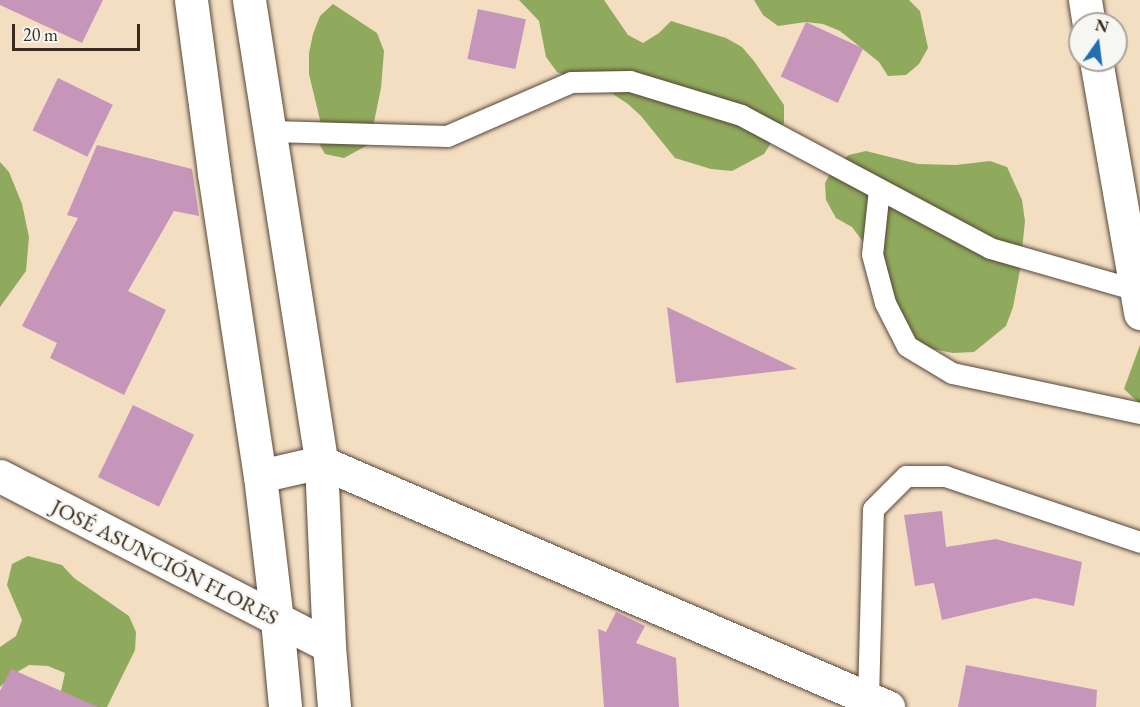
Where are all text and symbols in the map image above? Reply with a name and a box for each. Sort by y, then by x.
scale bar [15,12,142,50]
north arrow [1068,12,1128,72]
text: N [1093,14,1111,38]
text: 20 m [23,23,58,46]
street label: JOSÉ ASUNCIÓN FLORES [47,493,283,631]

